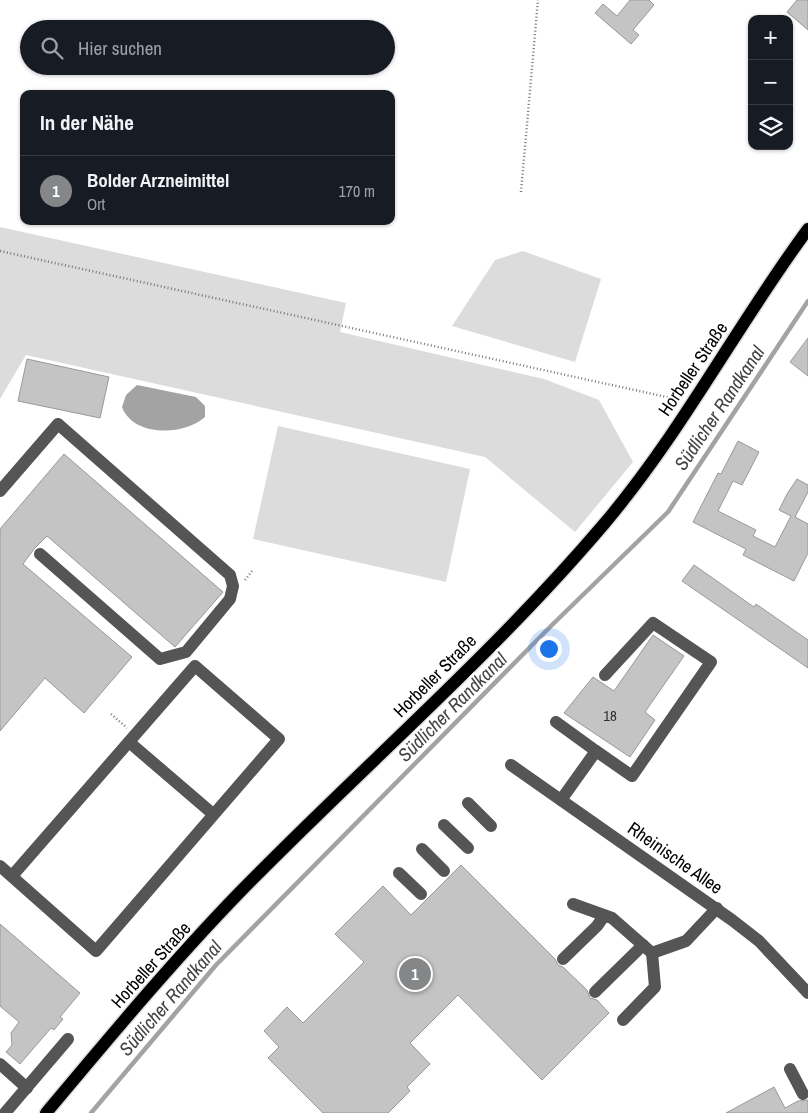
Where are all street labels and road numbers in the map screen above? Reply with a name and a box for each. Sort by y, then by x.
street label: Horbeller Straße [652,317,733,421]
street label: Horbeller Straße [388,629,482,723]
street label: Rheinische Allee [623,816,728,900]
street label: Horbeller Straße [105,916,196,1013]

